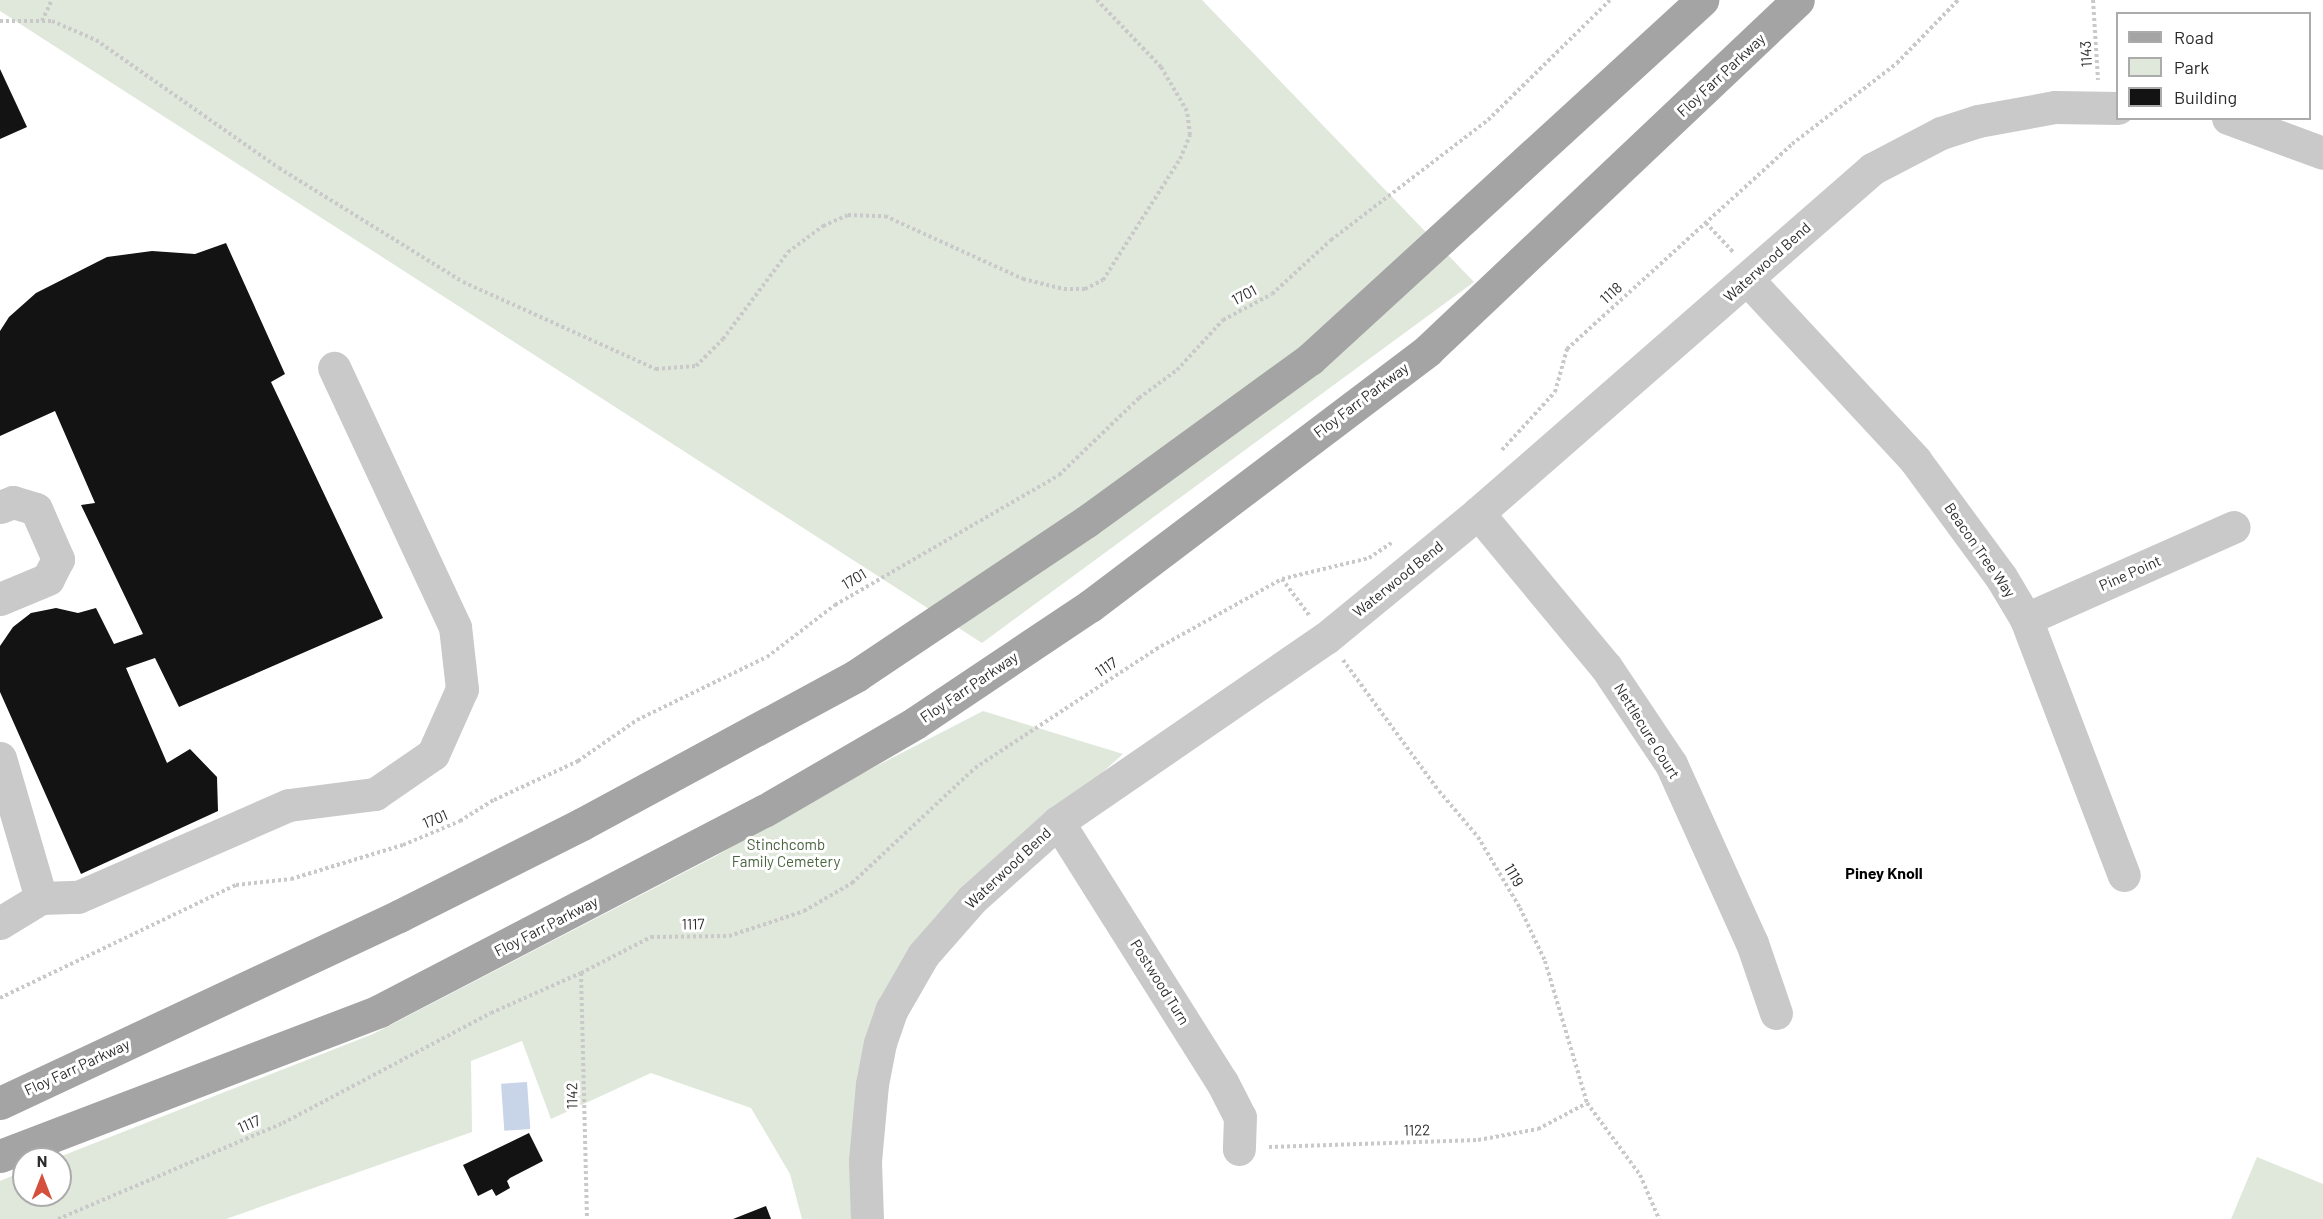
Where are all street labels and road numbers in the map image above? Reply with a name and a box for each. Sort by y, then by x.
street label: Floy Farr Parkway [1673,30,1769,120]
street label: 1143 [2076,40,2096,68]
street label: Waterwood Bend [1720,218,1814,306]
street label: 1118 [1596,278,1626,308]
street label: 1701 [1228,281,1260,309]
street label: Floy Farr Parkway [1310,359,1412,441]
street label: Beacon Tree Way [1941,499,2019,601]
street label: Waterwood Bend [1349,537,1447,621]
street label: Pine Point [2096,551,2164,595]
street label: 1701 [838,565,870,593]
street label: Floy Farr Parkway [917,648,1021,726]
street label: 1117 [1091,653,1121,681]
street label: Nettlecure Court [1610,680,1684,782]
street label: 1701 [420,806,450,832]
street label: Waterwood Bend [961,824,1055,912]
street label: 1119 [1500,860,1528,890]
street label: Floy Farr Parkway [491,892,601,960]
street label: 1117 [681,915,705,933]
street label: Postwood Turn [1127,936,1193,1028]
street label: Floy Farr Parkway [22,1035,132,1099]
street label: 1142 [563,1082,581,1110]
street label: 1117 [235,1111,263,1137]
street label: 1122 [1404,1121,1430,1139]

